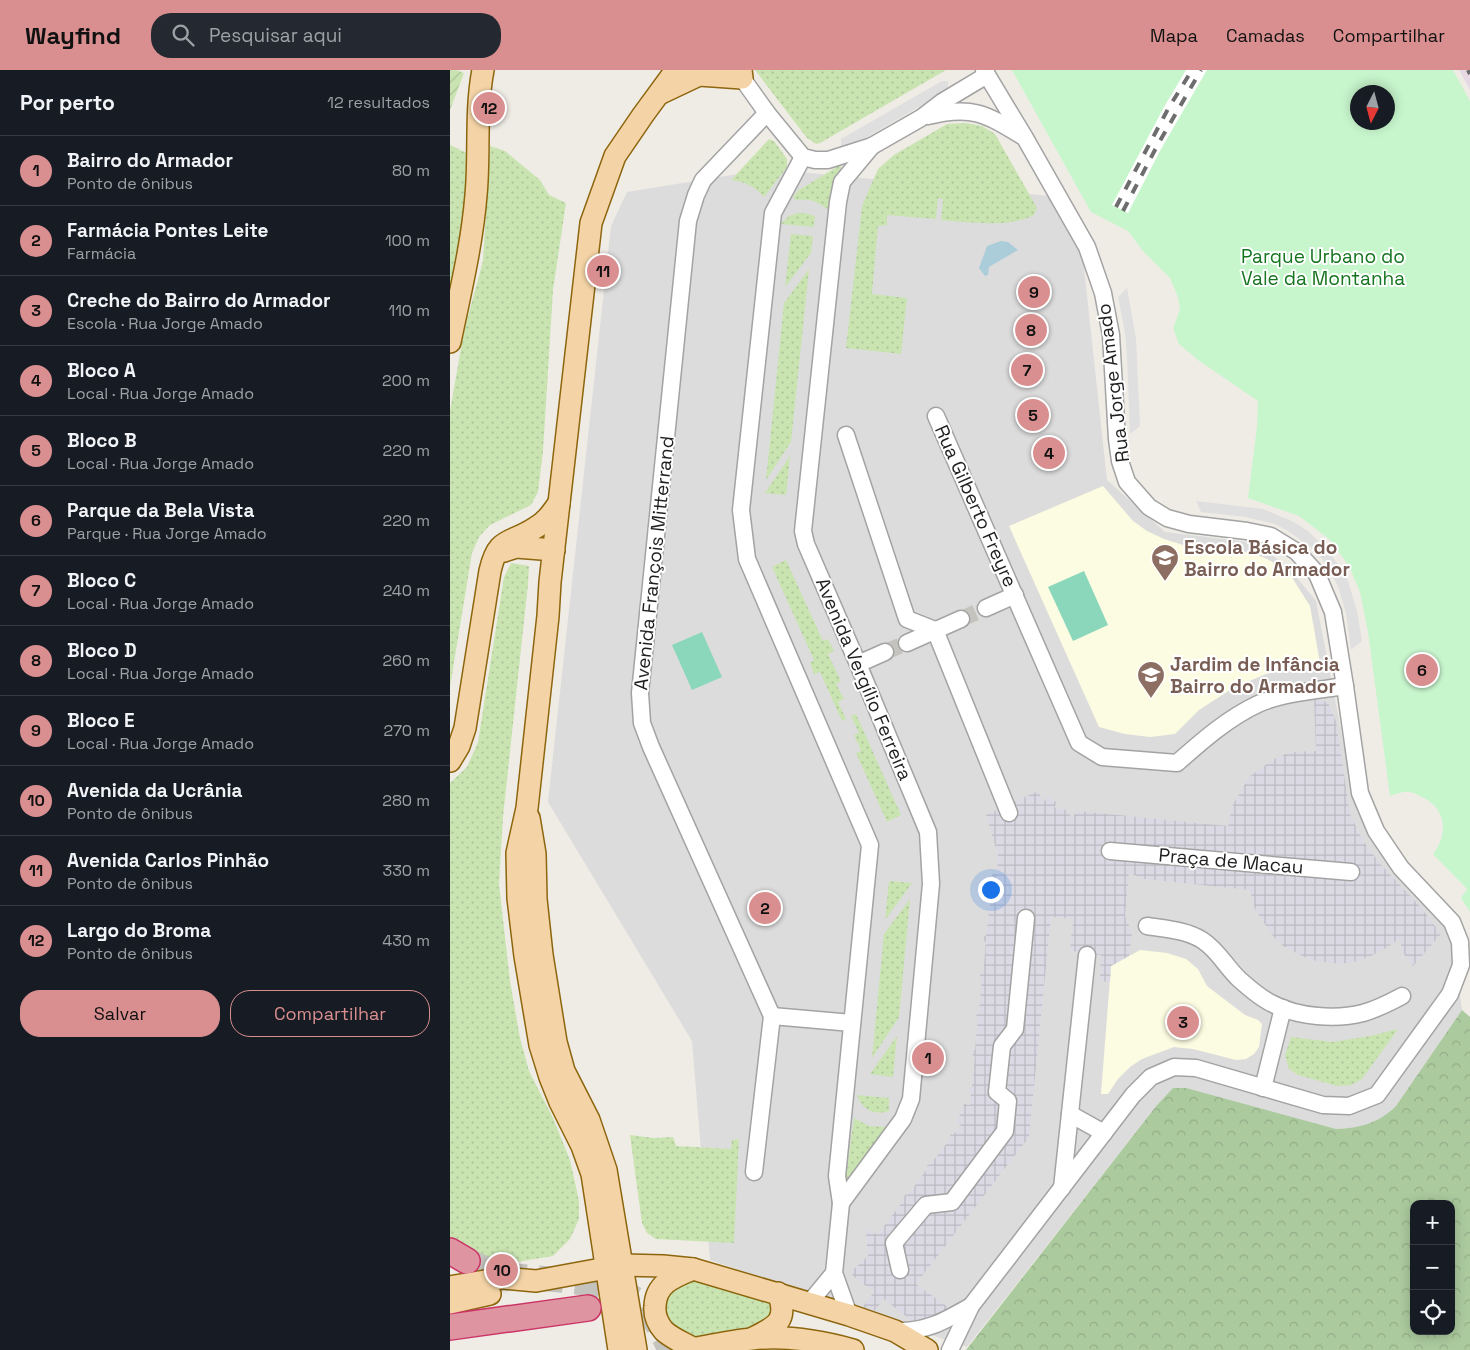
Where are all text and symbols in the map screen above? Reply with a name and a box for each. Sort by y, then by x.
search box [151,13,501,58]
text: Wayfind [25,20,121,51]
icon: search [169,21,197,49]
text: Pesquisar aqui [209,23,342,48]
text: Mapa [1150,24,1198,47]
text: Camadas [1226,24,1305,47]
text: Compartilhar [1333,24,1445,47]
north arrow [1350,85,1395,130]
text: Por perto [20,89,115,116]
pin: 12 [473,89,505,127]
text: 12 resultados [327,92,430,113]
text: Bairro do Armador [67,148,233,173]
text: 1 [32,160,40,181]
text: 80 m [392,160,430,181]
text: Ponto de ônibus [67,173,193,194]
text: Farmácia Pontes Leite [67,218,269,243]
text: 2 [31,230,41,251]
text: 100 m [385,230,430,251]
text: Farmácia [67,243,136,264]
park label: Parque Urbano do Vale da Montanha [1241,244,1405,291]
pin: 11 [587,252,619,290]
pin: 9 [1018,273,1050,311]
text: Creche do Bairro do Armador [67,288,331,313]
text: 3 [31,300,41,321]
text: 110 m [388,300,430,321]
street label: Rua Jorge Amado [1091,302,1135,464]
pin: 8 [1015,311,1047,349]
text: Escola · Rua Jorge Amado [67,313,263,334]
pin: 7 [1011,351,1043,389]
text: Bloco A [67,358,136,383]
text: 4 [31,370,41,391]
text: 200 m [382,370,430,391]
text: Local · Rua Jorge Amado [67,383,254,404]
pin: 5 [1017,396,1049,434]
street label: Rua Gilberto Freyre [929,421,1023,591]
text: Bloco B [67,428,137,453]
pin: 4 [1033,434,1065,472]
street label: Avenida François Mitterrand [628,435,680,691]
text: 5 [31,440,41,461]
text: 220 m [383,440,430,461]
text: Local · Rua Jorge Amado [67,453,254,474]
text: Parque da Bela Vista [67,498,254,523]
text: 6 [31,510,41,531]
text: 220 m [383,510,430,531]
text: Parque · Rua Jorge Amado [67,523,267,544]
place label: Escola Básica do Bairro do Armador [1184,535,1350,582]
school or university icon: Escola Básica do Bairro do Armador [1150,543,1180,582]
text: Bloco C [67,568,136,593]
street label: Avenida Vergílio Ferreira [810,574,918,784]
text: 7 [32,580,40,601]
text: 240 m [383,580,430,601]
text: Local · Rua Jorge Amado [67,593,254,614]
text: Bloco D [67,638,137,663]
text: 8 [31,650,41,671]
text: 260 m [382,650,430,671]
pin: 6 [1406,651,1438,689]
place label: Jardim de Infância Bairro do Armador [1170,652,1340,699]
school or university icon: Jardim de Infância Bairro do Armador [1136,660,1166,699]
text: Local · Rua Jorge Amado [67,663,254,684]
text: Bloco E [67,708,134,733]
text: 9 [31,720,41,741]
text: 270 m [383,720,430,741]
text: Local · Rua Jorge Amado [67,733,254,754]
text: Avenida da Ucrânia [67,778,243,803]
text: 10 [27,790,45,811]
text: 280 m [382,790,430,811]
text: Ponto de ônibus [67,803,193,824]
street label: Praça de Macau [1158,842,1304,880]
text: Avenida Carlos Pinhão [67,848,269,873]
text: 11 [29,860,43,881]
text: 330 m [383,860,430,881]
text: Ponto de ônibus [67,873,193,894]
your location [978,877,1004,903]
pin: 2 [749,889,781,927]
text: Largo do Broma [67,918,211,943]
text: 12 [28,930,44,951]
text: 430 m [382,930,430,951]
text: Ponto de ônibus [67,943,193,964]
button: Salvar [20,990,220,1037]
button: Compartilhar [230,990,430,1037]
pin: 3 [1167,1003,1199,1041]
pin: 1 [912,1039,944,1077]
map controls [1410,1200,1455,1335]
button: + [1410,1200,1455,1245]
button: − [1410,1245,1455,1290]
pin: 10 [486,1251,518,1289]
button: locate [1410,1290,1455,1335]

